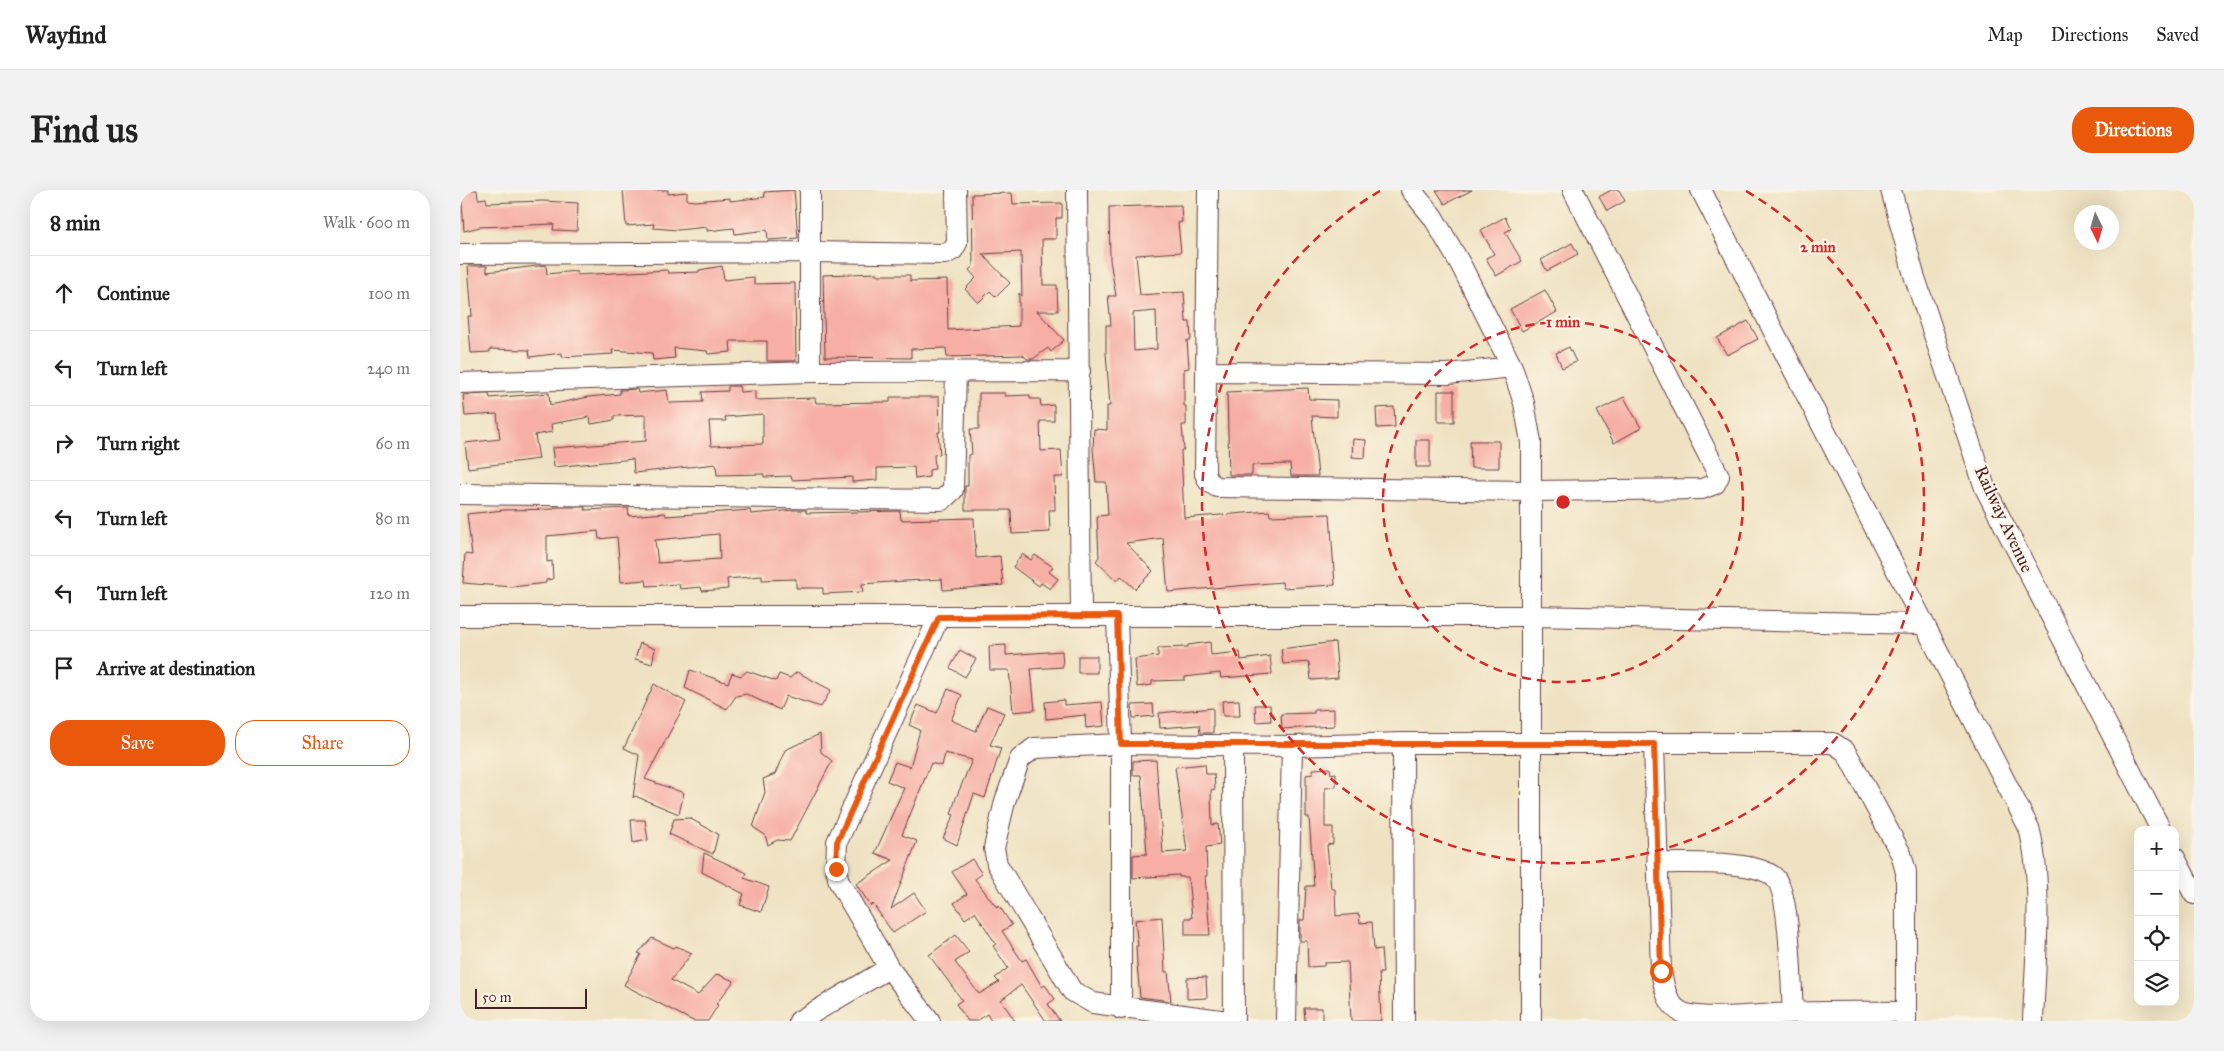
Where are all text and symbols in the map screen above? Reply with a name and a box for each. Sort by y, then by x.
text: Wayfind [25,20,107,50]
text: Map [1987,24,2023,46]
text: Directions [2051,24,2128,46]
text: Saved [2156,24,2199,46]
button: Directions [2072,107,2194,153]
text: Find us [30,109,138,152]
north arrow [2074,205,2119,250]
text: 8 min [50,210,100,236]
text: Walk · 600 m [323,213,410,232]
text: 2 min [1800,238,1837,256]
icon: ahead [50,279,78,307]
text: Continue [97,282,170,305]
text: 100 m [368,284,410,303]
text: 1 min [1546,313,1581,331]
icon: left [50,354,78,382]
text: Turn left [97,357,167,380]
text: 240 m [367,359,410,378]
icon: right [50,429,78,457]
text: Turn right [97,432,180,455]
text: 60 m [376,434,410,453]
street label: Railway Avenue [1970,462,2038,576]
centre of rings [1554,493,1572,511]
icon: left [50,504,78,532]
text: Turn left [97,507,167,530]
text: 80 m [375,509,410,528]
icon: left [50,579,78,607]
text: Turn left [97,582,167,605]
text: 120 m [370,584,410,603]
icon: arrive [50,654,78,682]
text: Arrive at destination [97,657,255,680]
button: Save [50,720,225,766]
button: Share [235,720,410,766]
map controls [2134,826,2179,1006]
button: + [2134,826,2179,871]
route end [825,858,848,881]
button: − [2134,871,2179,916]
button: locate [2134,916,2179,961]
route start [1650,960,1673,983]
button: layers [2134,961,2179,1006]
scale bar [475,986,588,1009]
text: 50 m [482,989,511,1006]

